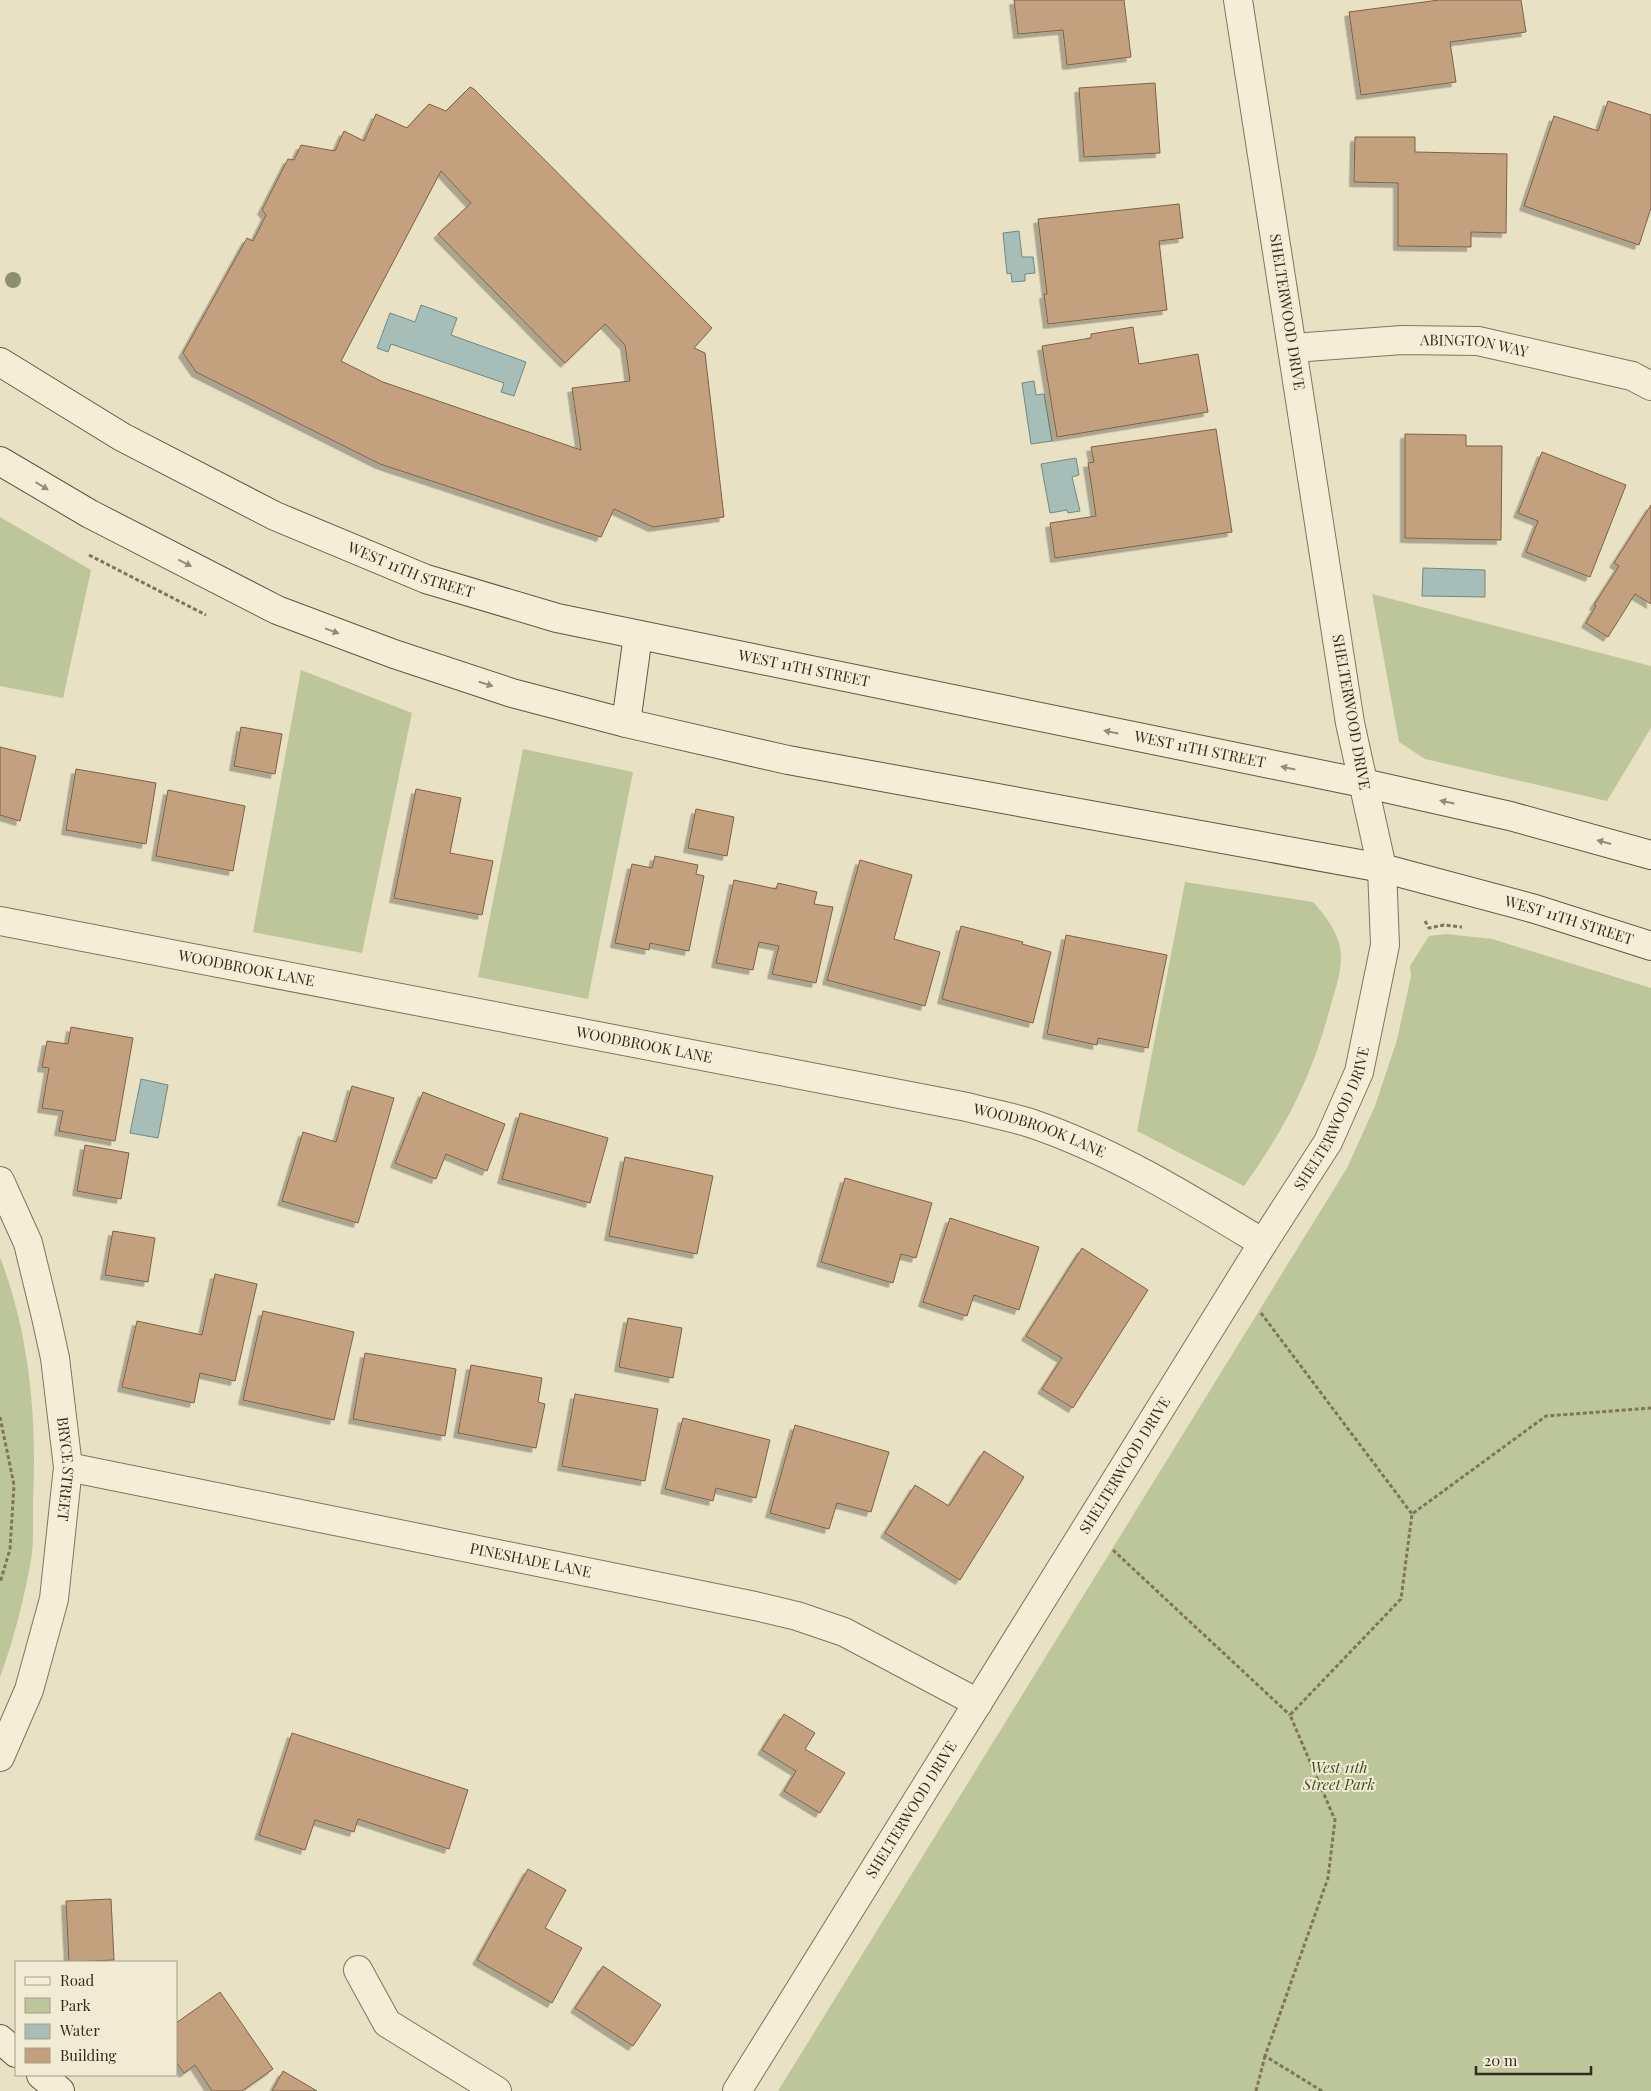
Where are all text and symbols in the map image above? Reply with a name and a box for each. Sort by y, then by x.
street label: SHELTERWOOD DRIVE [1266,232,1310,391]
street label: ABINGTON WAY [1419,329,1531,361]
one-way arrow [35,481,48,490]
street label: WEST 11TH STREET [344,536,477,602]
one-way arrow [178,559,192,567]
one-way arrow [325,627,340,635]
street label: SHELTERWOOD DRIVE [1328,632,1376,791]
street label: WEST 11TH STREET [736,644,872,691]
one-way arrow [478,681,493,688]
street label: WEST 11TH STREET [1132,725,1268,772]
one-way arrow [1103,727,1119,735]
one-way arrow [1280,764,1295,772]
one-way arrow [1439,798,1454,806]
one-way arrow [1597,837,1612,845]
street label: WEST 11TH STREET [1502,890,1636,949]
street label: WOODBROOK LANE [176,944,317,990]
street label: WOODBROOK LANE [573,1021,714,1067]
street label: SHELTERWOOD DRIVE [1288,1045,1373,1194]
street label: WOODBROOK LANE [971,1098,1109,1162]
street label: SHELTERWOOD DRIVE [1074,1393,1174,1537]
street label: BRYCE STREET [53,1416,79,1522]
street label: PINESHADE LANE [468,1538,593,1582]
street label: SHELTERWOOD DRIVE [860,1737,961,1882]
park label: West 11th Street Park [1302,1757,1375,1794]
legend [15,1961,178,2076]
text: Road [60,1970,94,1990]
text: Park [60,1995,92,2015]
text: Water [59,2020,100,2040]
scale bar [1476,2044,1591,2076]
text: Building [60,2045,117,2065]
text: 20 m [1484,2050,1518,2070]

